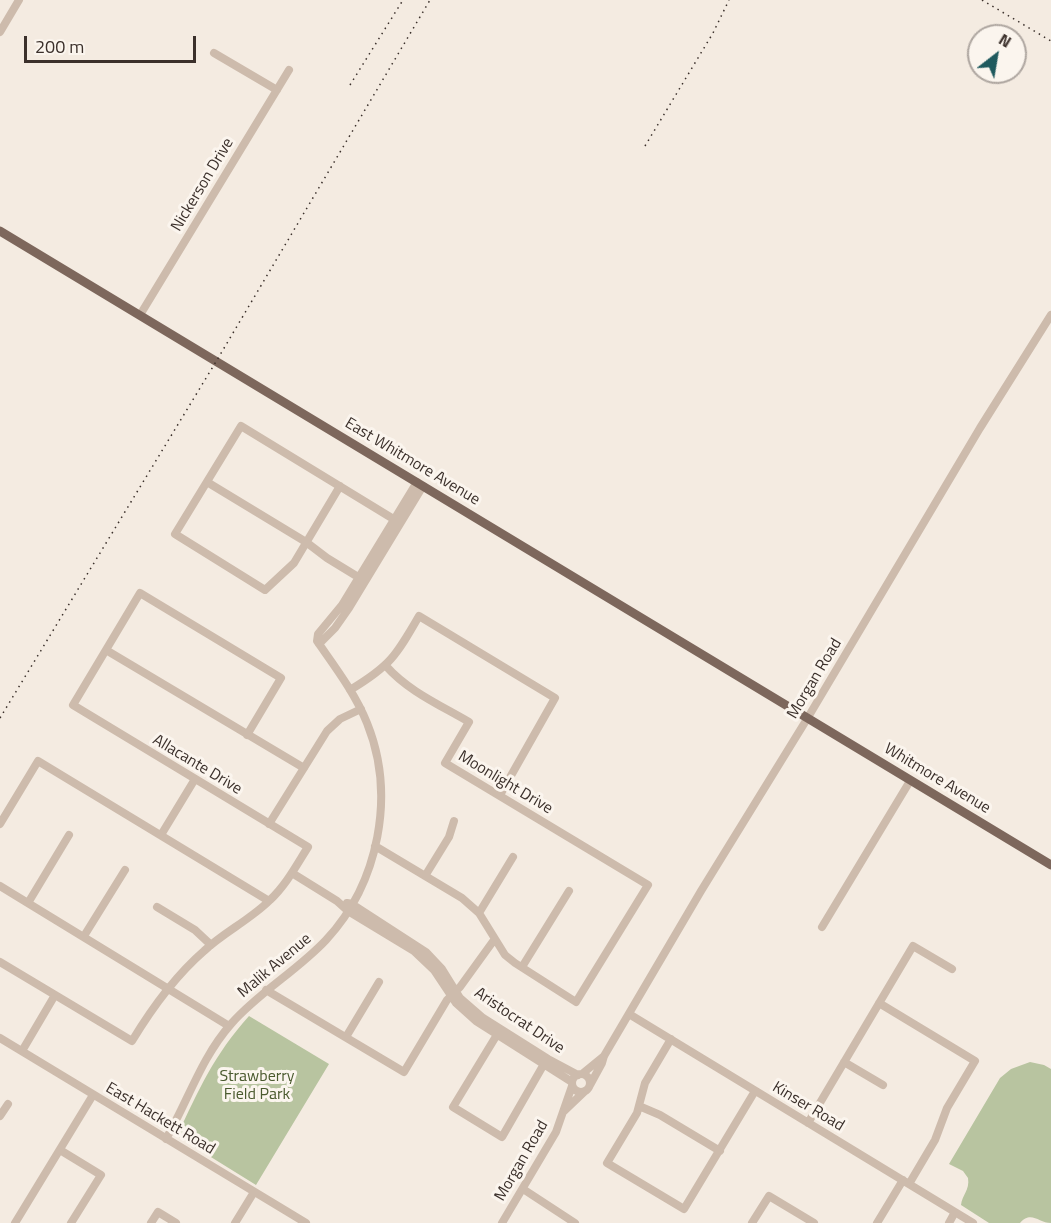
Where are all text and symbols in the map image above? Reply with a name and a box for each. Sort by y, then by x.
scale bar [27,24,200,62]
north arrow [967,24,1027,84]
text: N [994,27,1016,53]
text: 200 m [35,33,84,60]
street label: Nickerson Drive [168,135,238,235]
street label: East Whitmore Avenue [341,414,483,510]
street label: Morgan Road [784,635,846,723]
street label: Allacante Drive [149,731,245,799]
street label: Whitmore Avenue [880,740,994,818]
street label: Moonlight Drive [454,747,556,819]
street label: Malik Avenue [234,930,316,1002]
street label: Aristocrat Drive [470,984,568,1058]
park label: Strawberry Field Park [219,1067,295,1105]
street label: Kinser Road [769,1078,847,1136]
street label: East Hackett Road [102,1079,218,1159]
street label: Morgan Road [491,1117,553,1205]

